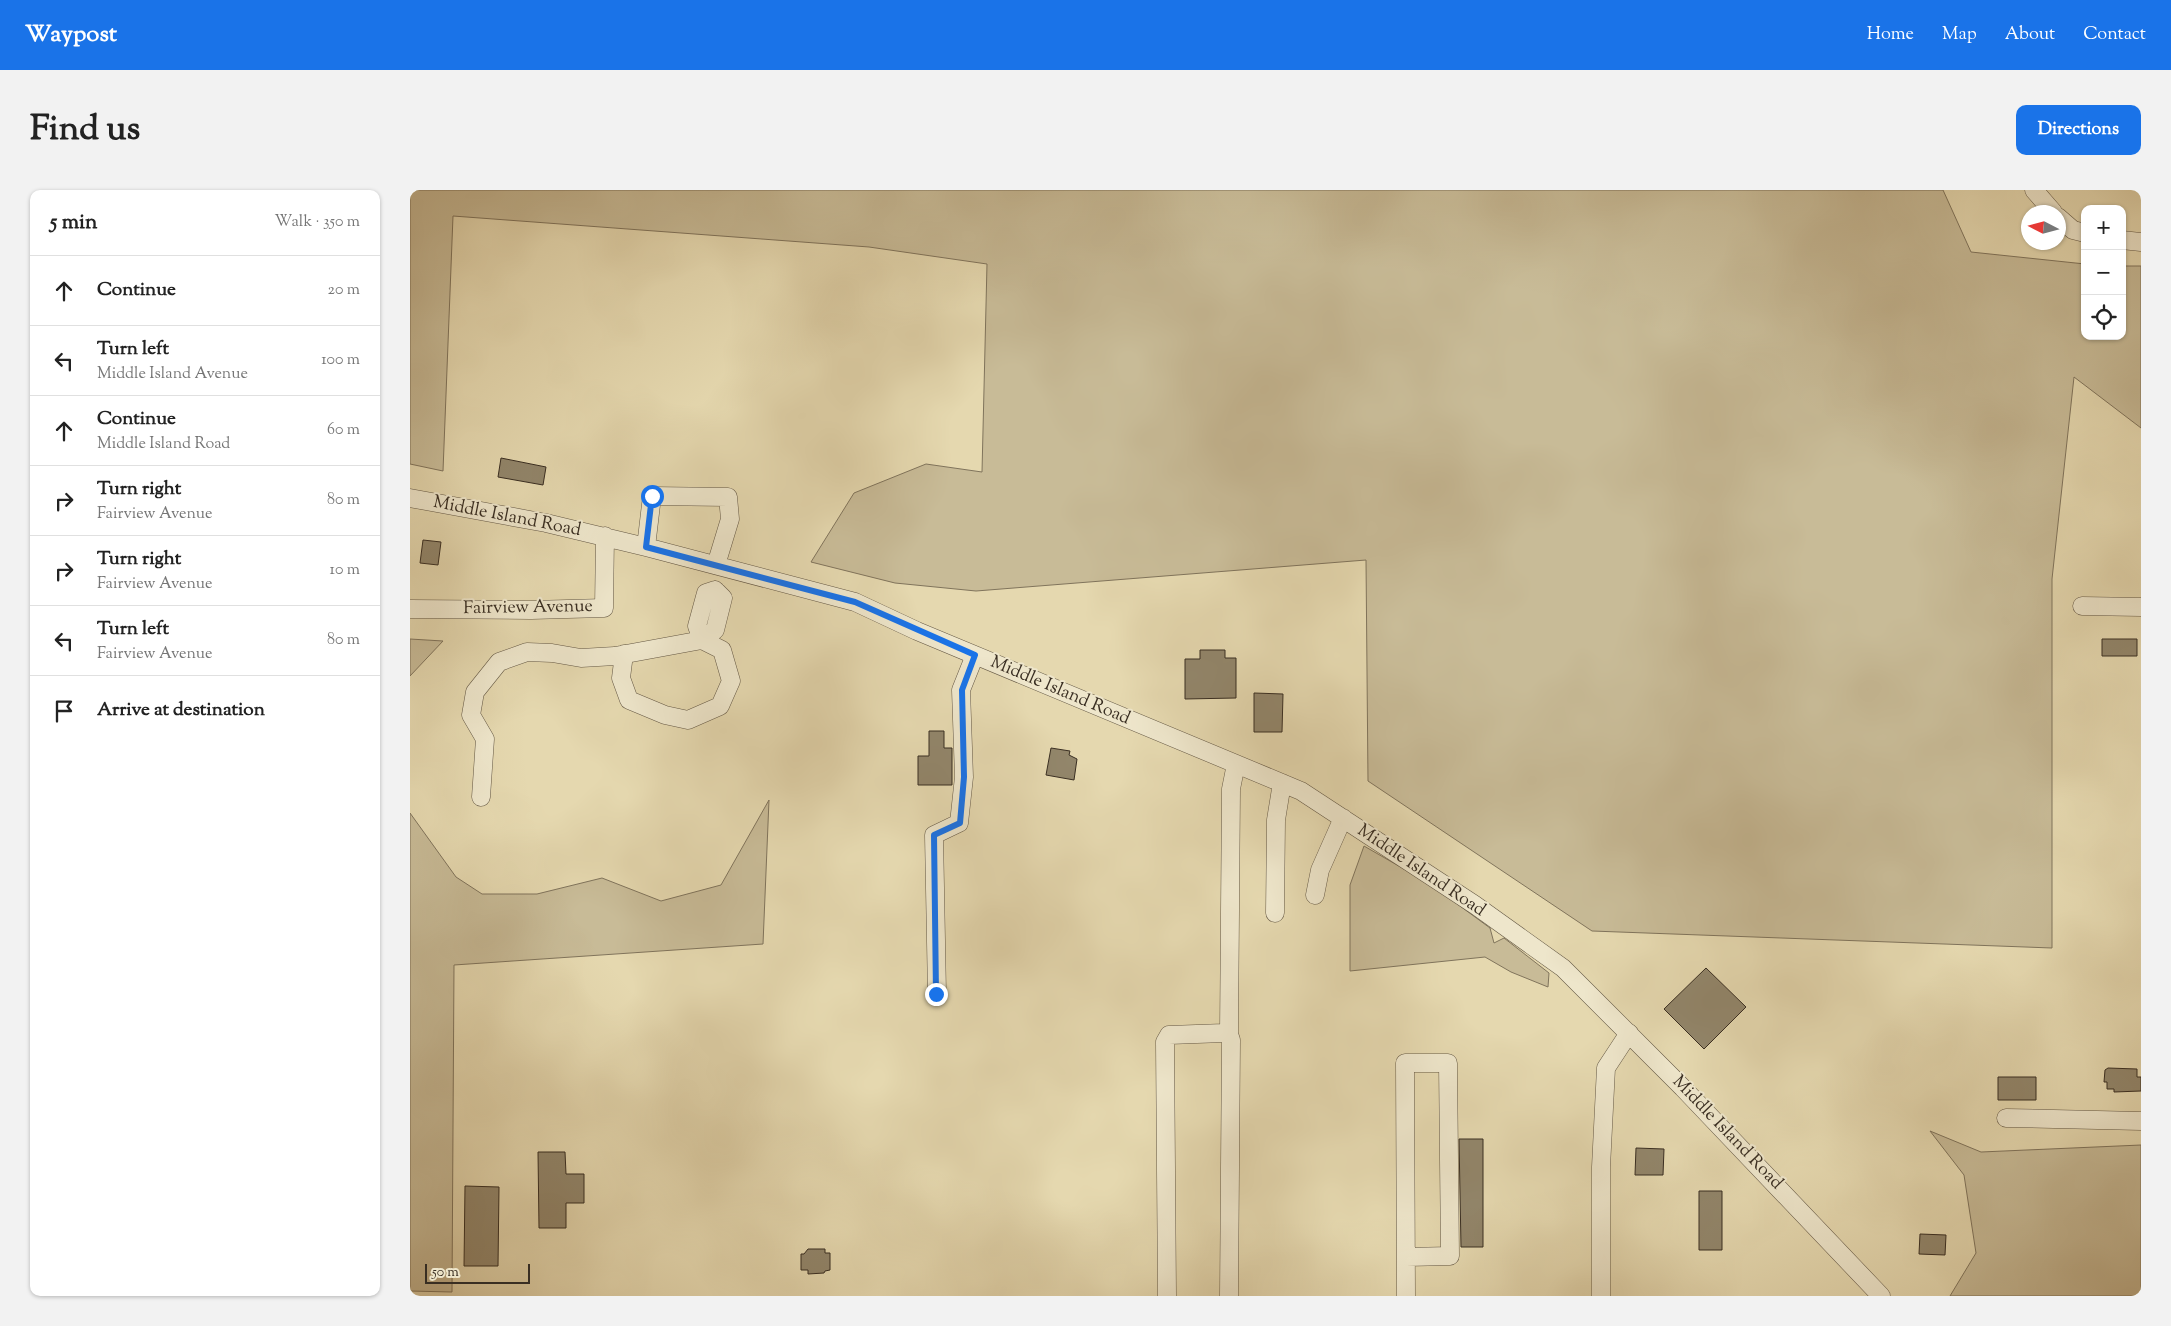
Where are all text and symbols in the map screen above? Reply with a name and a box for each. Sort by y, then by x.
text: Waypost [25,18,117,52]
text: Home [1867,22,1914,48]
text: Map [1942,22,1977,48]
text: About [2005,22,2055,48]
text: Contact [2083,22,2146,48]
text: Find us [30,105,140,156]
button: Directions [2016,105,2141,155]
north arrow [2021,205,2066,250]
map controls [2081,205,2126,340]
button: + [2081,205,2126,250]
text: 5 min [50,208,97,238]
text: Walk · 350 m [275,211,360,234]
button: − [2081,250,2126,295]
icon: ahead [50,277,78,305]
text: Continue [97,277,176,304]
text: 20 m [327,279,360,302]
button: locate [2081,295,2126,340]
text: Turn left [97,336,169,363]
icon: left [50,347,78,375]
text: 100 m [321,349,360,372]
text: Middle Island Avenue [97,363,248,386]
text: Continue [97,406,176,433]
icon: ahead [50,417,78,445]
text: 60 m [327,419,360,442]
text: Middle Island Road [97,433,230,456]
text: Turn right [97,476,181,503]
route start [641,485,664,508]
icon: right [50,487,78,515]
text: 80 m [327,489,360,512]
street label: Middle Island Road [431,490,583,544]
text: Fairview Avenue [97,503,212,526]
text: Turn right [97,546,181,573]
icon: right [50,557,78,585]
text: 10 m [330,559,360,582]
text: Fairview Avenue [97,573,212,596]
street label: Fairview Avenue [463,594,593,622]
text: Turn left [97,616,169,643]
icon: left [50,627,78,655]
text: 80 m [327,629,360,652]
text: Fairview Avenue [97,643,212,666]
street label: Middle Island Road [986,650,1134,732]
icon: arrive [50,697,78,725]
text: Arrive at destination [97,697,265,724]
street label: Middle Island Road [1352,818,1490,924]
route end [925,983,948,1006]
street label: Middle Island Road [1666,1070,1788,1196]
scale bar [425,1261,530,1284]
text: 50 m [432,1263,459,1283]

